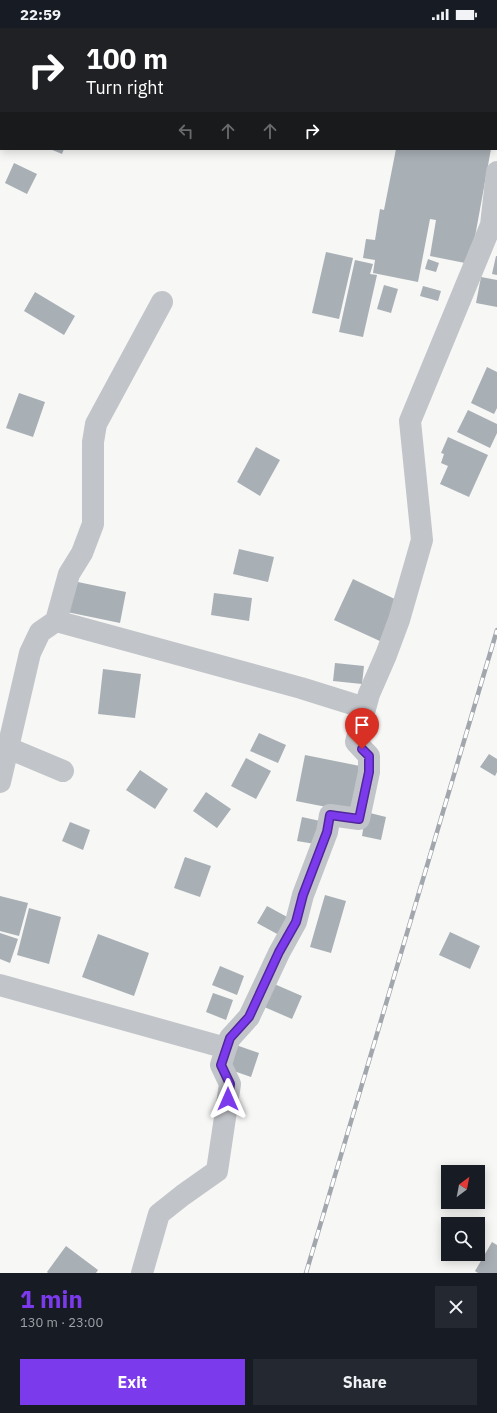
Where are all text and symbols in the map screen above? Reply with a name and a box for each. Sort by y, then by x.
text: 22:59 [20,5,61,24]
text: 100 m [86,40,168,77]
icon: right [20,44,72,96]
text: Turn right [86,76,164,99]
icon: left [175,120,197,142]
icon: ahead [217,120,239,142]
icon: ahead [259,120,281,142]
icon: right [301,120,323,142]
pin [345,708,379,749]
icon: arrive [351,714,373,736]
position arrow [207,1078,249,1120]
north arrow [441,1165,485,1209]
map controls [441,1165,485,1261]
button: search [441,1217,485,1261]
text: 1 min [20,1283,83,1315]
button: close [435,1286,477,1328]
text: 130 m · 23:00 [20,1314,103,1331]
button: Exit [20,1359,245,1405]
button: Share [253,1359,477,1405]

